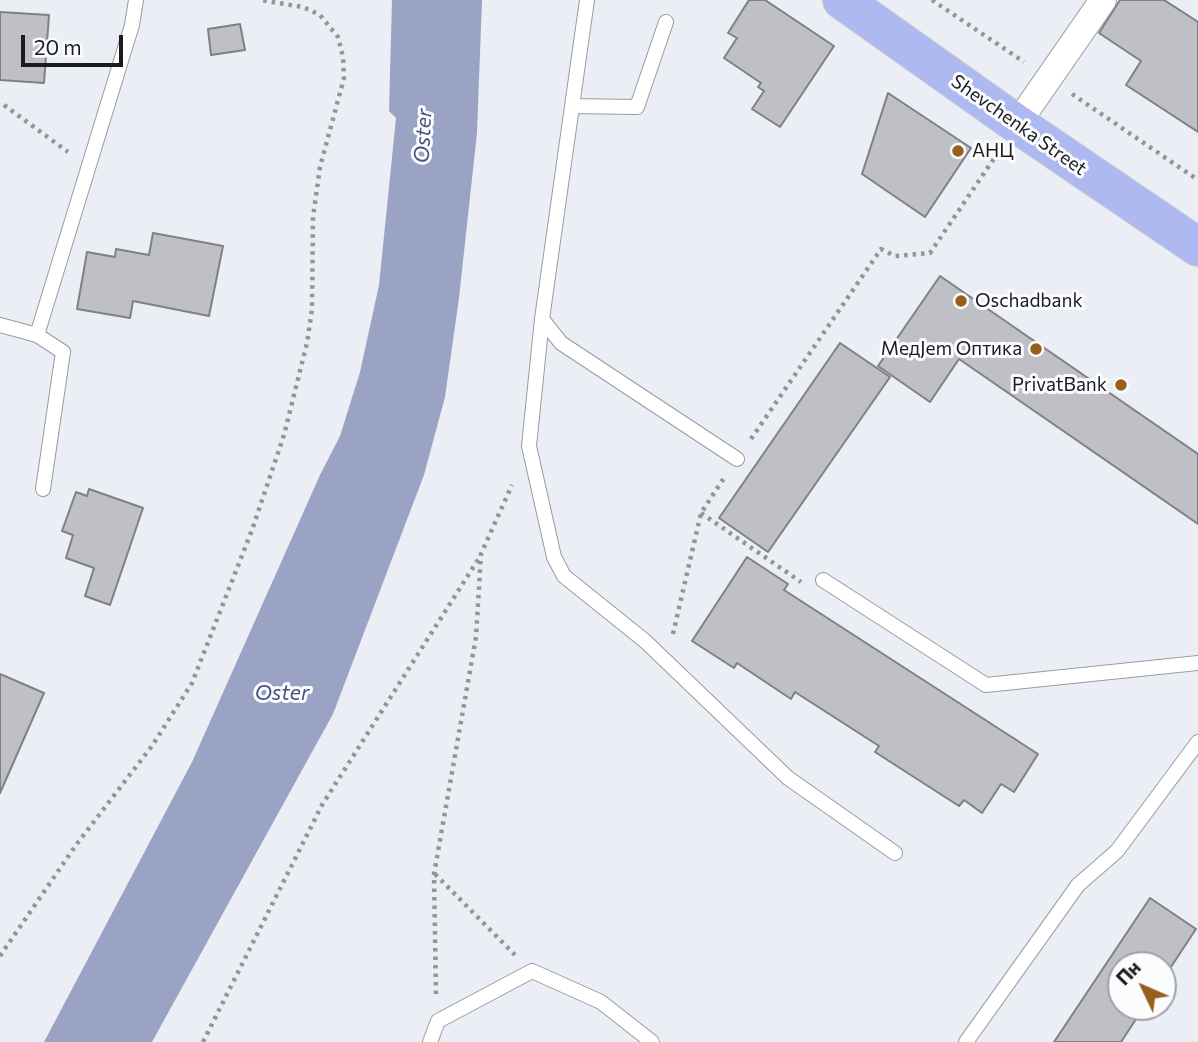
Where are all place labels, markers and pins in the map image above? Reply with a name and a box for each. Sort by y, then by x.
place label: АНЦ [972,140,1014,162]
marker: АНЦ [950,143,966,159]
place label: Oschadbank [975,290,1083,312]
marker: Oschadbank [953,293,969,309]
place label: МедJem Оптика [881,338,1022,360]
marker: МедJem Оптика [1028,341,1044,357]
place label: PrivatBank [1012,374,1107,396]
marker: PrivatBank [1113,377,1129,393]

